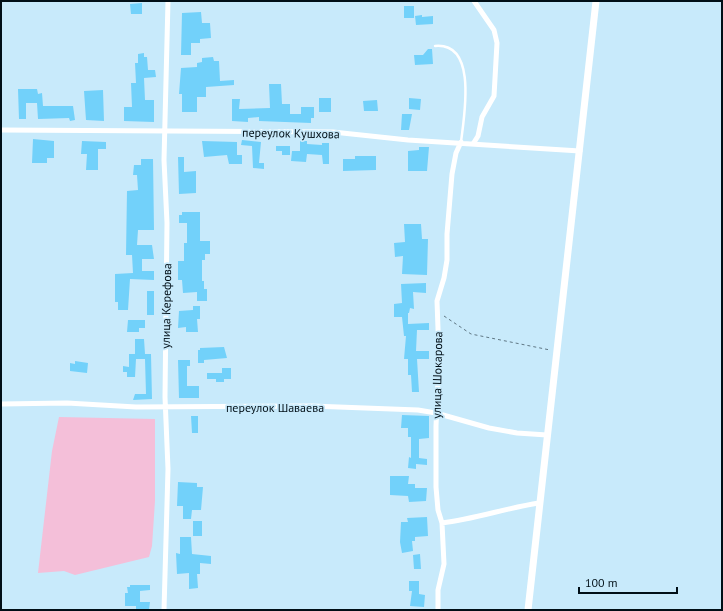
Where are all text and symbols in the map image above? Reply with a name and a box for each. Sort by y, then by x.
street label: переулок Кушхова [242,125,340,141]
street label: улица Керефова [158,263,174,349]
street label: улица Шокарова [429,331,445,419]
street label: переулок Шаваева [226,400,324,415]
scale bar [579,569,677,595]
text: 100 m [585,575,618,590]

